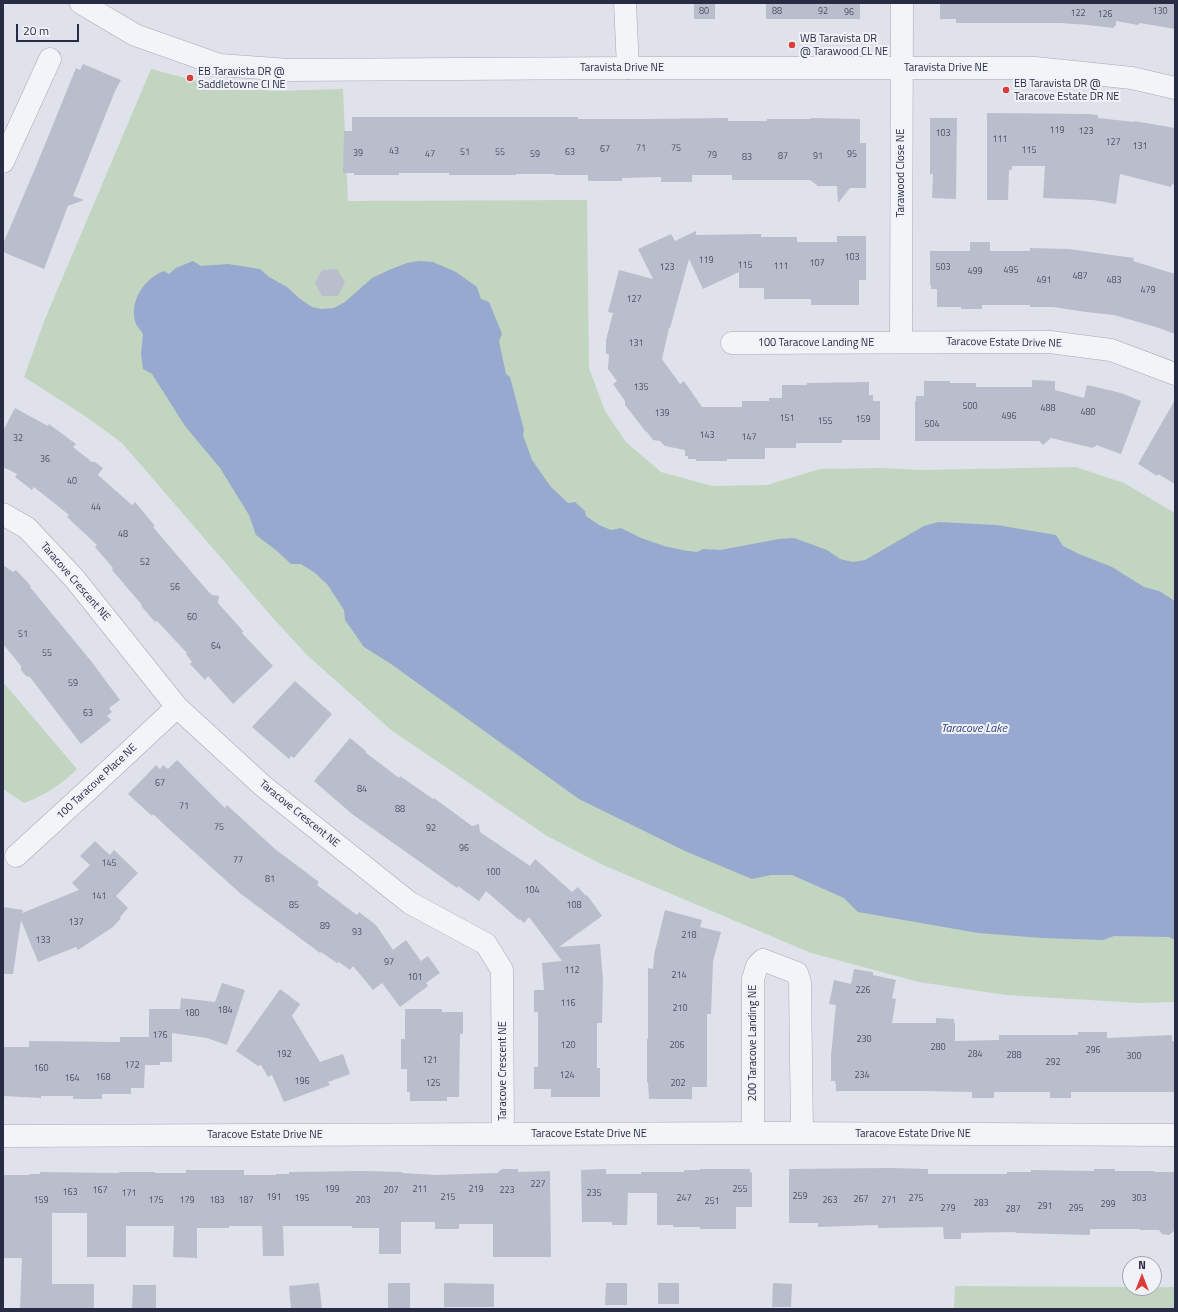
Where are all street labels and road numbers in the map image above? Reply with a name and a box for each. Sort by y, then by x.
street label: Taravista Drive NE [580,61,664,75]
street label: Taravista Drive NE [904,61,988,75]
street label: Tarawood Close NE [894,129,908,217]
street label: Taracove Estate Drive NE [946,335,1062,351]
street label: 100 Taracove Landing NE [758,336,874,350]
street label: Taracove Crescent NE [37,540,113,624]
street label: 100 Taracove Place NE [54,741,140,823]
street label: Taracove Crescent NE [256,778,342,850]
street label: 200 Taracove Landing NE [746,985,760,1101]
street label: Taracove Crescent NE [496,1021,510,1121]
street label: Taracove Estate Drive NE [531,1127,647,1141]
street label: Taracove Estate Drive NE [855,1127,971,1141]
street label: Taracove Estate Drive NE [207,1128,323,1142]

